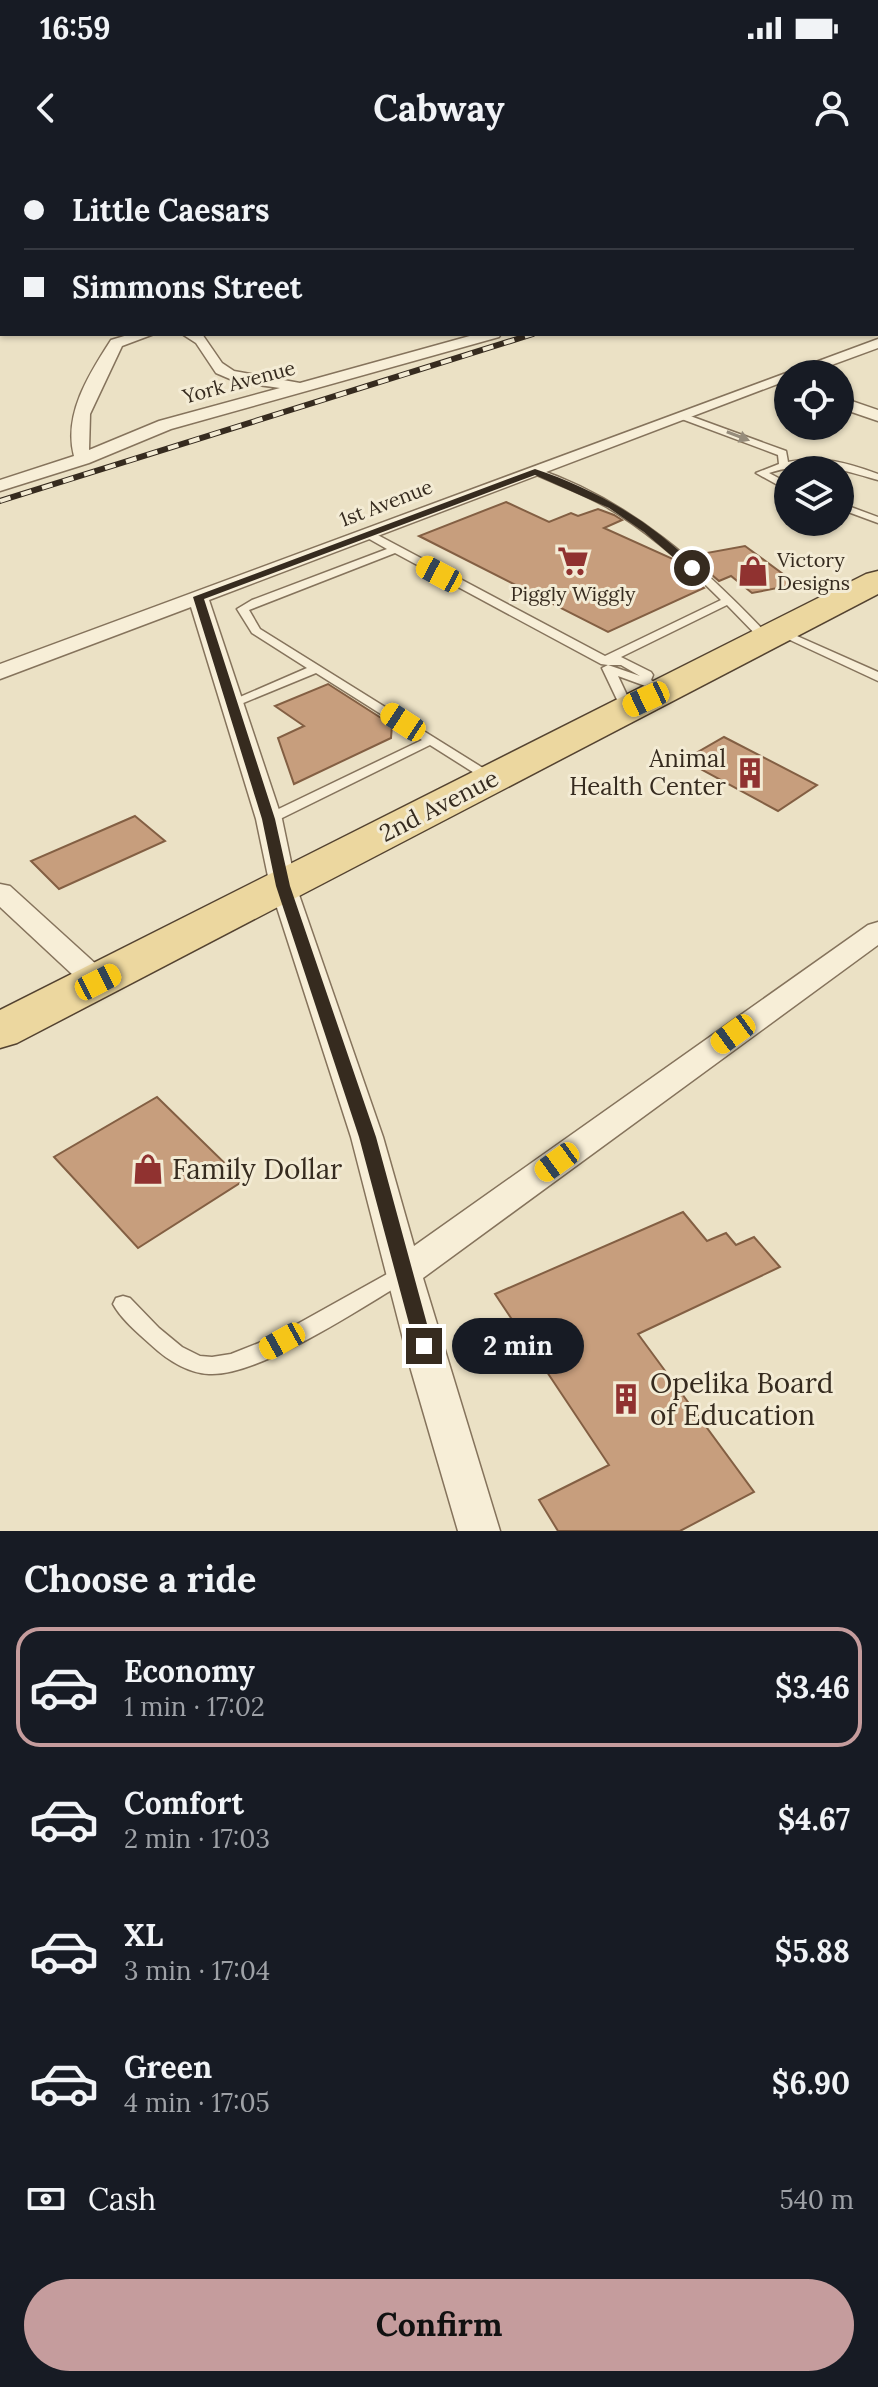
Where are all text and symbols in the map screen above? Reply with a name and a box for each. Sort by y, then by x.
text: 16:59 [40,9,110,47]
text: Cabway [373,85,505,131]
icon: back [24,86,68,130]
icon: person [810,86,854,130]
text: Little Caesars [72,191,270,229]
text: Simmons Street [72,268,302,306]
street label: York Avenue [179,354,298,409]
map controls [774,360,854,536]
button: locate [774,360,854,440]
one-way arrow [726,431,750,443]
button: layers [774,456,854,536]
street label: 1st Avenue [336,473,436,532]
supermarket icon: Piggly Wiggly [556,544,590,578]
place label: Victory Designs [776,547,850,595]
route start [674,550,710,586]
car [412,552,466,596]
shop icon: Victory Designs [736,554,770,588]
place label: Piggly Wiggly [510,581,636,606]
car [619,678,673,720]
car [376,699,430,745]
place label: Animal Health Center [569,743,727,802]
building icon: Animal Health Center [733,756,767,790]
street label: 2nd Avenue [374,762,504,849]
car [71,960,125,1004]
car [707,1010,759,1058]
car [531,1138,583,1186]
place label: Family Dollar [172,1151,342,1187]
shop icon: Family Dollar [131,1152,165,1186]
callout: 2 min [452,1318,584,1374]
car [255,1319,309,1363]
route end [406,1328,442,1364]
text: 2 min [483,1329,553,1362]
place label: Opelika Board of Education [650,1365,833,1433]
building icon: Opelika Board of Education [609,1382,643,1416]
text: Choose a ride [24,1556,256,1602]
icon: car [28,1651,100,1723]
text: Economy [124,1652,255,1690]
text: $3.46 [775,1668,850,1706]
text: 1 min · 17:02 [124,1690,265,1723]
icon: car [28,1783,100,1855]
text: Comfort [124,1784,244,1822]
text: $4.67 [778,1800,850,1838]
text: 2 min · 17:03 [124,1822,270,1855]
icon: car [28,1915,100,1987]
text: XL [124,1916,163,1954]
text: $5.88 [775,1932,850,1970]
text: 3 min · 17:04 [124,1954,270,1987]
icon: car [28,2047,100,2119]
text: Green [124,2048,212,2086]
text: $6.90 [772,2064,850,2102]
text: 4 min · 17:05 [124,2086,270,2119]
icon: cash [24,2177,68,2221]
text: Cash [88,2180,156,2218]
text: 540 m [780,2183,854,2216]
button: Confirm [24,2279,854,2371]

